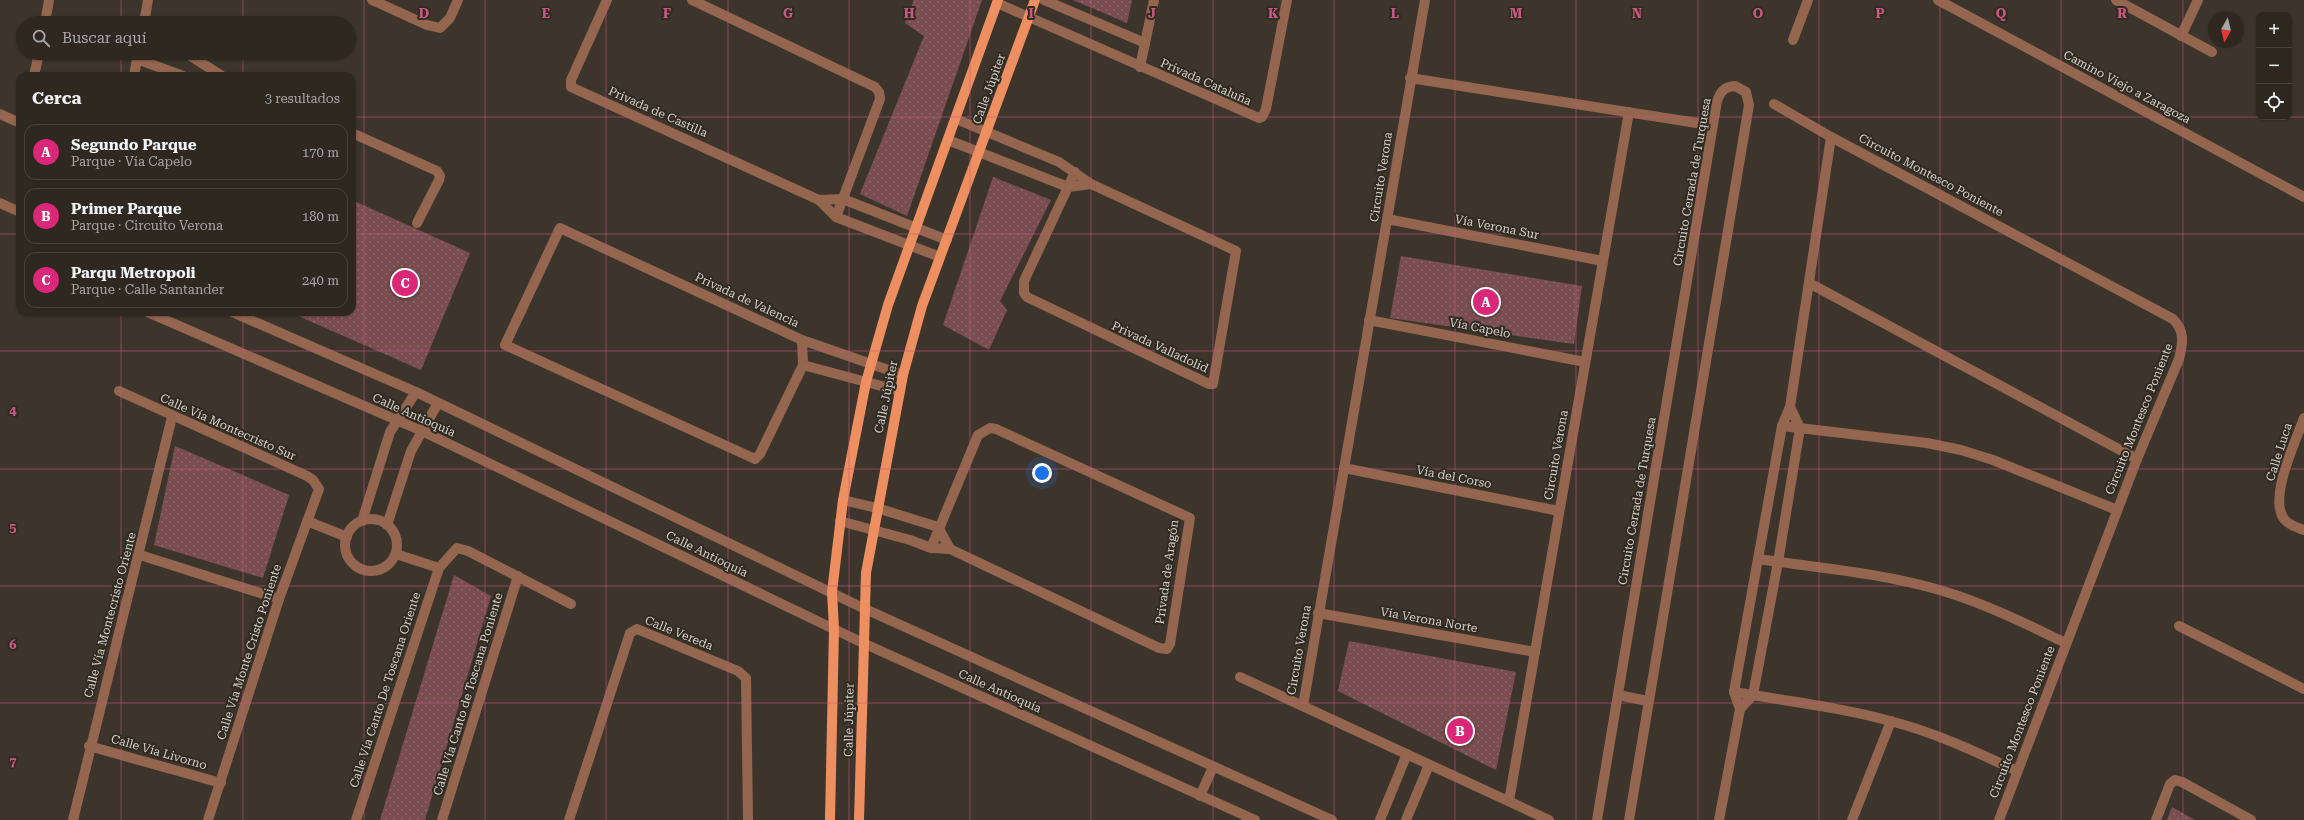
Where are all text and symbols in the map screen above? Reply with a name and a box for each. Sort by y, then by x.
text: D [419,6,429,21]
text: E [542,6,550,21]
text: F [663,6,671,21]
text: G [783,6,793,21]
text: H [904,6,915,21]
text: I [1028,6,1034,21]
text: J [1148,6,1156,21]
text: K [1268,6,1279,21]
text: L [1391,6,1399,21]
text: M [1510,6,1523,21]
text: N [1632,6,1642,21]
text: O [1753,6,1764,21]
text: P [1876,6,1885,21]
text: Q [1996,6,2007,21]
text: R [2117,6,2127,21]
north arrow [2208,12,2244,48]
map controls [2256,12,2292,120]
button: + [2256,12,2292,48]
search box [16,16,356,60]
icon: search [30,27,52,49]
text: Buscar aquí [62,29,146,47]
street label: Camino Viejo a Zaragoza [2061,48,2193,127]
button: − [2256,48,2292,84]
street label: Calle Júpiter [970,52,1008,126]
street label: Privada Cataluña [1158,56,1254,109]
street label: Privada de Castilla [606,84,710,140]
button: locate [2256,84,2292,120]
text: Cerca [32,88,82,108]
text: 3 resultados [265,91,340,106]
street label: Circuito Cerrada de Turquesa [1670,97,1714,267]
street label: Circuito Verona [1367,131,1395,223]
street label: Circuito Montesco Poniente [1856,131,2006,219]
text: Segundo Parque [71,136,197,154]
text: A [41,145,51,160]
text: 170 m [302,145,339,160]
text: Parque · Vía Capelo [71,154,192,169]
text: Primer Parque [71,200,182,218]
text: B [41,209,51,224]
text: 180 m [302,209,339,224]
street label: Vía Verona Sur [1454,212,1540,242]
text: Parque · Circuito Verona [71,218,223,233]
text: Parqu Metropoli [71,264,196,282]
pin: C [392,268,418,298]
street label: Privada de Valencia [693,270,802,331]
text: C [41,273,51,288]
text: 240 m [302,273,339,288]
text: Parque · Calle Santander [71,282,224,297]
pin: A [1473,287,1499,317]
street label: Vía Capelo [1448,315,1512,341]
street label: Privada Valladolid [1109,318,1211,376]
street label: Circuito Montesco Poniente [2102,341,2176,497]
street label: Calle Júpiter [871,359,901,435]
street label: Calle Antioquía [370,390,458,440]
street label: Calle Vía Montecristo Sur [158,391,298,463]
text: 4 [9,403,17,418]
street label: Circuito Verona [1541,409,1571,501]
street label: Circuito Cerrada de Turquesa [1615,416,1659,586]
street label: Calle Luca [2263,421,2295,483]
your location [1032,463,1052,483]
street label: Vía del Corso [1415,463,1493,491]
street label: Privada de Aragón [1153,519,1181,625]
text: 5 [9,520,17,535]
street label: Calle Antioquía [664,528,751,580]
street label: Calle Vía Montecristo Oriente [81,530,139,699]
street label: Calle Vía Monte Cristo Poniente [214,562,284,742]
street label: Calle Vía Canto De Toscana Oriente [347,590,423,790]
street label: Calle Vía Canto de Toscana Poniente [430,591,506,797]
street label: Circuito Verona [1284,604,1314,696]
street label: Vía Verona Norte [1379,605,1479,636]
street label: Calle Vereda [643,613,716,653]
text: 6 [9,637,17,652]
street label: Circuito Montesco Poniente [1986,644,2058,800]
street label: Calle Antioquía [956,666,1044,716]
street label: Calle Júpiter [841,683,857,757]
pin: B [1447,716,1473,746]
street label: Calle Vía Livorno [109,732,209,772]
text: 7 [9,754,17,769]

